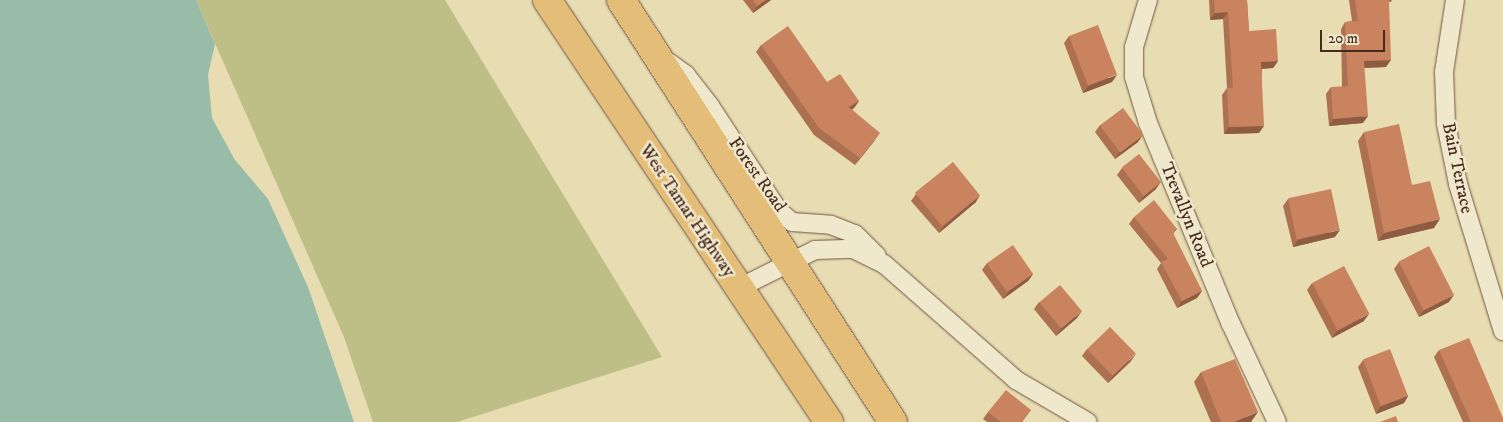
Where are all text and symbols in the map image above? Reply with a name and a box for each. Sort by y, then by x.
scale bar [1323,20,1388,52]
text: 20 m [1328,29,1358,48]
street label: Bain Terrace [1437,121,1477,215]
street label: Forest Road [723,134,791,216]
street label: West Tamar Highway [635,140,739,282]
street label: Trevallyn Road [1155,159,1217,271]

